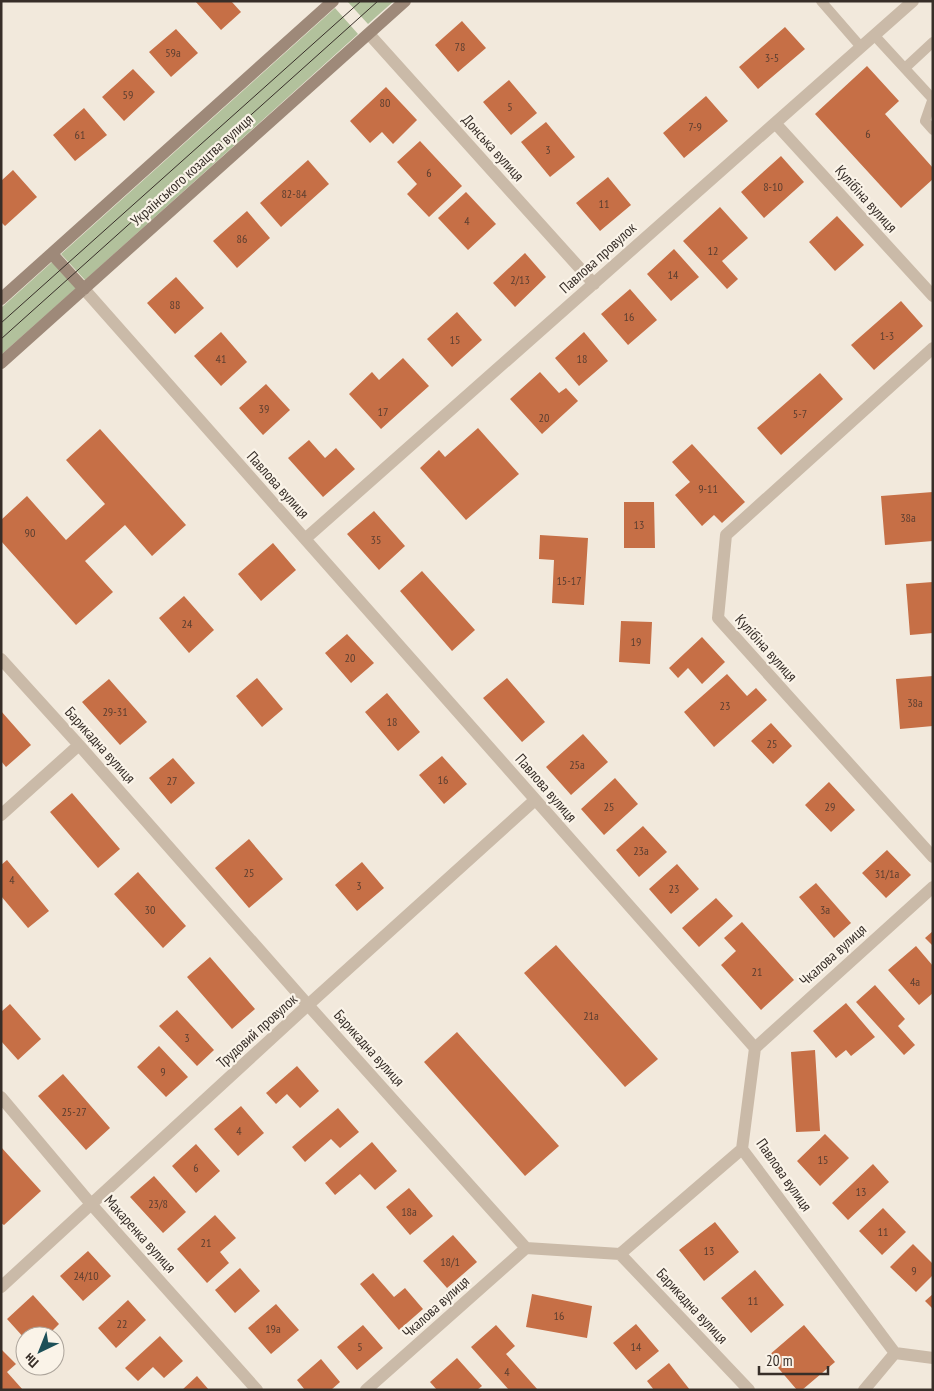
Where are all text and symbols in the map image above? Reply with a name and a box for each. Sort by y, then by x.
house number: 78 [455,39,465,54]
house number: 59а [165,45,181,60]
house number: 3-5 [765,50,779,65]
house number: 59 [123,87,133,102]
house number: 80 [380,95,390,110]
house number: 5 [507,99,513,114]
street label: Українського козацтва вулиця [127,110,257,230]
street label: Донська вулиця [458,110,528,185]
house number: 7-9 [688,119,702,134]
house number: 6 [865,126,871,141]
house number: 61 [75,127,85,142]
house number: 3 [545,142,551,157]
street label: Кулібіна вулиця [831,161,902,236]
house number: 6 [426,165,432,180]
house number: 8-10 [763,179,783,194]
house number: 82-84 [281,186,307,201]
house number: 11 [599,196,609,211]
house number: 4 [464,213,470,228]
street label: Павлова провулок [555,218,640,297]
house number: 86 [237,231,247,246]
house number: 12 [708,243,718,258]
house number: 14 [668,267,679,282]
house number: 2/13 [510,272,530,287]
house number: 88 [170,297,180,312]
house number: 16 [624,309,634,324]
house number: 1-3 [880,328,894,343]
house number: 15 [450,332,460,347]
house number: 41 [216,351,226,366]
house number: 18 [577,351,587,366]
house number: 39 [259,401,269,416]
house number: 17 [378,404,388,419]
house number: 5-7 [793,406,807,421]
house number: 20 [539,410,549,425]
street label: Павлова вулиця [243,447,314,523]
house number: 9-11 [698,481,718,496]
house number: 38а [900,510,916,525]
house number: 13 [634,517,644,532]
house number: 90 [25,525,35,540]
house number: 35 [371,532,381,547]
house number: 15-17 [556,573,582,588]
street label: Кулібіна вулиця [731,610,802,685]
house number: 24 [182,616,193,631]
house number: 19 [631,634,641,649]
house number: 20 [345,650,355,665]
house number: 38а [907,695,923,710]
house number: 23 [720,698,730,713]
street label: Барикадна вулиця [61,702,140,787]
house number: 29-31 [102,704,128,719]
house number: 18 [387,714,397,729]
house number: 25 [767,736,777,751]
street label: Павлова вулиця [512,750,581,826]
house number: 25а [569,757,585,772]
house number: 16 [438,772,448,787]
house number: 27 [167,773,177,788]
house number: 25 [604,799,614,814]
house number: 29 [825,799,835,814]
house number: 23а [633,843,649,858]
house number: 25 [244,865,254,880]
house number: 31/1а [875,866,899,881]
house number: 4 [9,872,15,887]
house number: 3 [356,878,362,893]
house number: 23 [669,881,679,896]
house number: 30 [145,902,155,917]
house number: 3а [820,902,830,917]
street label: Чкалова вулиця [795,919,870,990]
house number: 21 [752,964,762,979]
house number: 4а [910,974,920,989]
street label: Трудовий провулок [212,989,301,1072]
street label: Барикадна вулиця [330,1005,409,1090]
house number: 21а [583,1008,599,1023]
house number: 3 [184,1030,190,1045]
house number: 9 [160,1064,166,1079]
house number: 25-27 [61,1104,87,1119]
house number: 4 [236,1123,242,1138]
street label: Павлова вулиця [752,1135,816,1215]
house number: 15 [818,1152,828,1167]
house number: 6 [193,1160,199,1175]
house number: 13 [856,1184,866,1199]
street label: Макаренка вулиця [100,1191,180,1277]
house number: 23/8 [148,1196,168,1211]
house number: 18а [401,1204,417,1219]
house number: 11 [878,1224,888,1239]
house number: 21 [201,1235,211,1250]
house number: 13 [704,1243,714,1258]
house number: 18/1 [440,1254,460,1269]
house number: 9 [911,1263,917,1278]
street label: Барикадна вулиця [653,1264,732,1348]
house number: 24/10 [73,1268,99,1283]
street label: Чкалова вулиця [398,1271,473,1342]
house number: 11 [748,1293,758,1308]
house number: 16 [554,1308,564,1323]
house number: 22 [117,1316,127,1331]
house number: 19а [265,1321,281,1336]
north arrow [15,1326,65,1376]
house number: 5 [357,1339,363,1354]
house number: 14 [631,1339,642,1354]
scale bar [759,1344,828,1376]
text: Пн [20,1349,42,1372]
text: 20 m [766,1351,792,1370]
house number: 4 [504,1364,510,1379]

